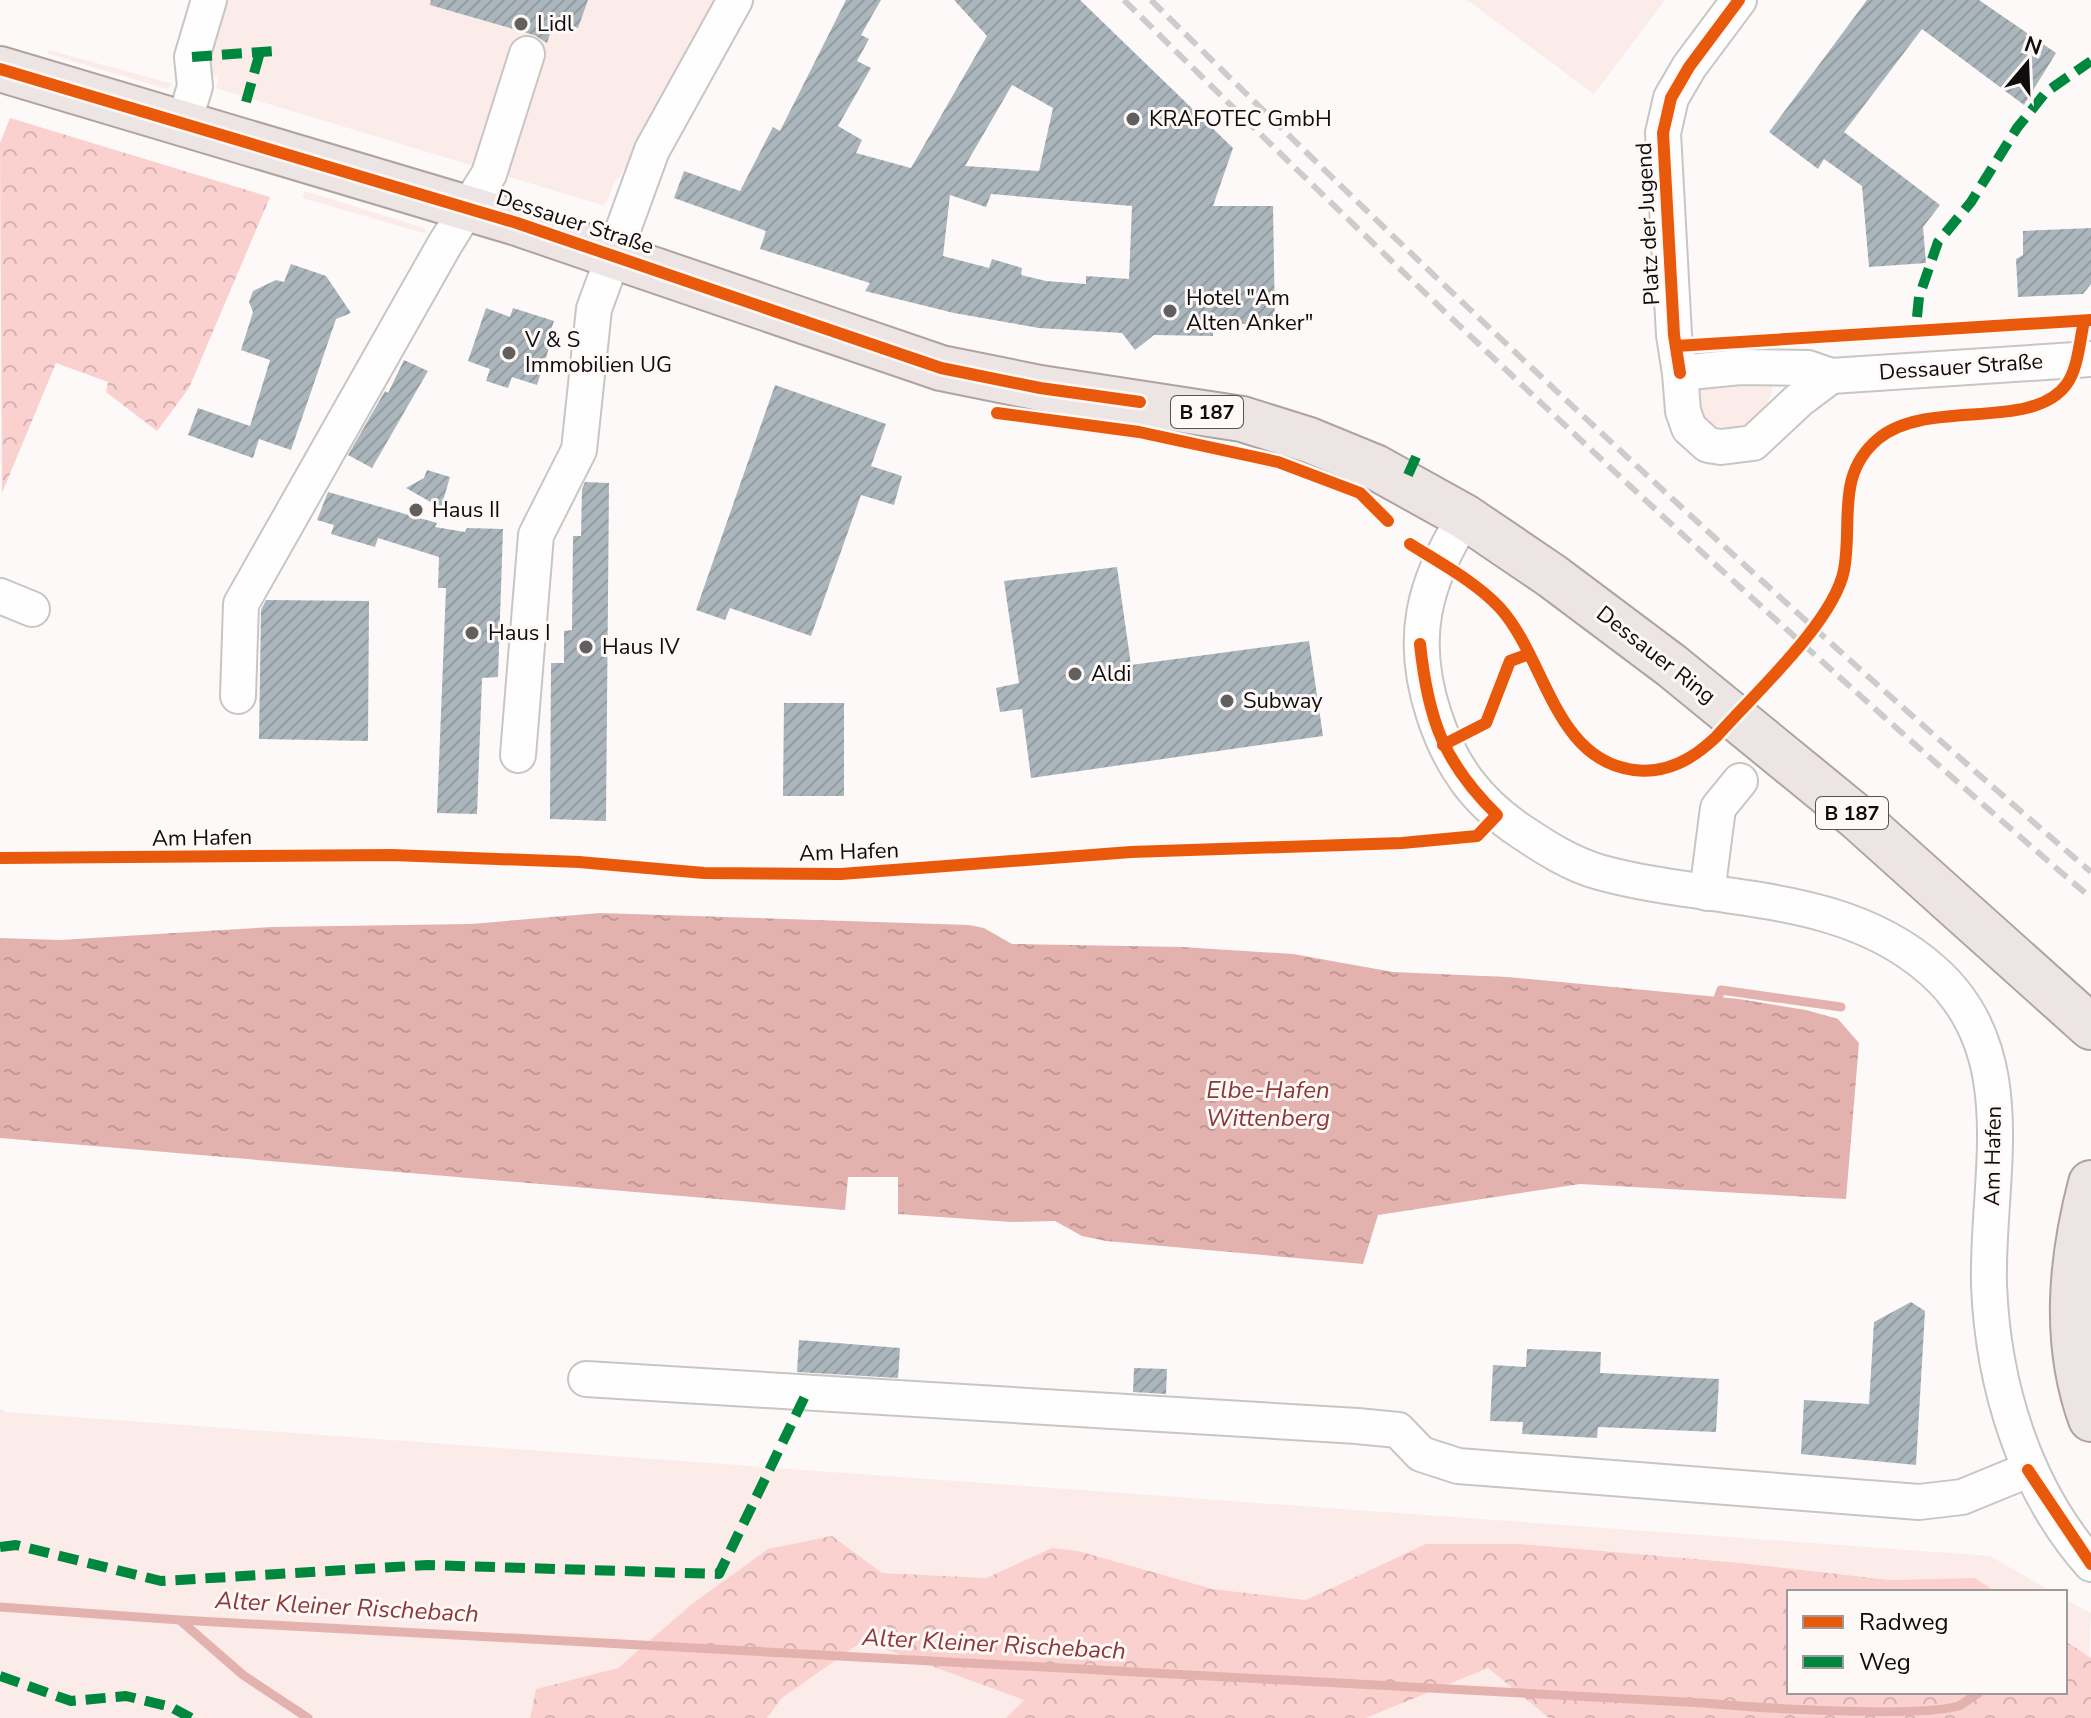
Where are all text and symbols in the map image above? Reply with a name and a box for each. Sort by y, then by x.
place label: Lidl [537,9,574,39]
marker: Lidl [512,15,530,33]
north arrow [1987,24,2067,104]
text: N [2021,29,2046,63]
place label: KRAFOTEC GmbH [1149,104,1332,134]
marker: KRAFOTEC GmbH [1124,110,1142,128]
street label: Platz der Jugend [1629,142,1667,306]
street label: Dessauer Straße [492,182,658,262]
place label: Hotel "Am Alten Anker" [1186,283,1313,338]
marker: Hotel "Am Alten Anker" [1161,302,1179,320]
place label: V & S Immobilien UG [524,325,672,380]
marker: V & S Immobilien UG [500,344,518,362]
street label: Dessauer Straße [1878,346,2044,388]
road number: B 187 [1171,396,1243,428]
place label: Haus II [432,495,500,525]
marker: Haus II [407,501,425,519]
street label: Dessauer Ring [1590,599,1722,711]
place label: Haus I [488,618,551,648]
marker: Haus I [463,624,481,642]
place label: Haus IV [602,632,681,662]
marker: Haus IV [577,638,595,656]
place label: Aldi [1091,659,1131,689]
marker: Aldi [1066,665,1084,683]
place label: Subway [1243,686,1323,716]
marker: Subway [1218,692,1236,710]
road number: B 187 [1816,797,1888,829]
street label: Am Hafen [152,822,252,854]
street label: Am Hafen [798,835,900,869]
water label: Elbe-Hafen Wittenberg [1206,1074,1330,1134]
street label: Am Hafen [1977,1106,2009,1206]
water label: Alter Kleiner Rischebach [213,1584,480,1630]
legend [1787,1590,2067,1694]
text: Radweg [1859,1606,1949,1638]
water label: Alter Kleiner Rischebach [860,1621,1127,1667]
text: Weg [1859,1646,1911,1678]

